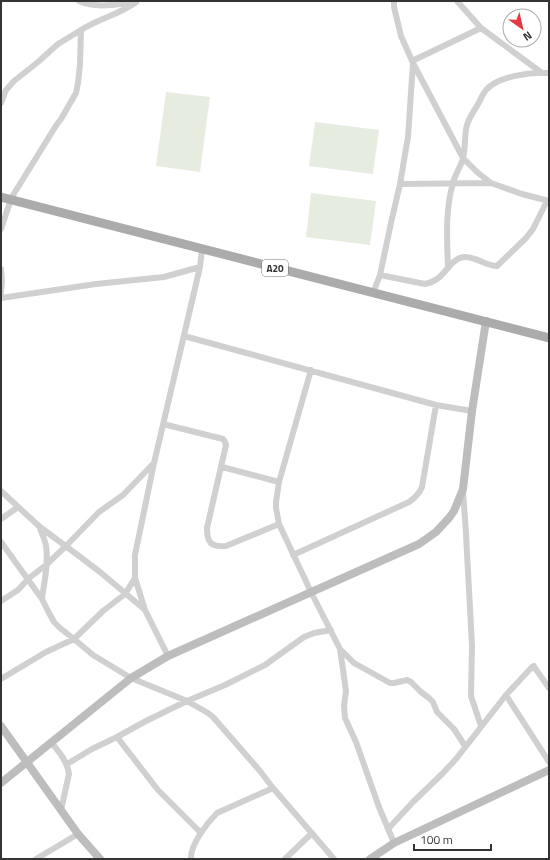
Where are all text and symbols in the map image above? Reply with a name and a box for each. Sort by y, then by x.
north arrow [502,8,542,48]
text: N [520,28,535,45]
road number: A20 [262,260,288,276]
scale bar [414,826,491,852]
text: 100 m [420,830,453,849]

